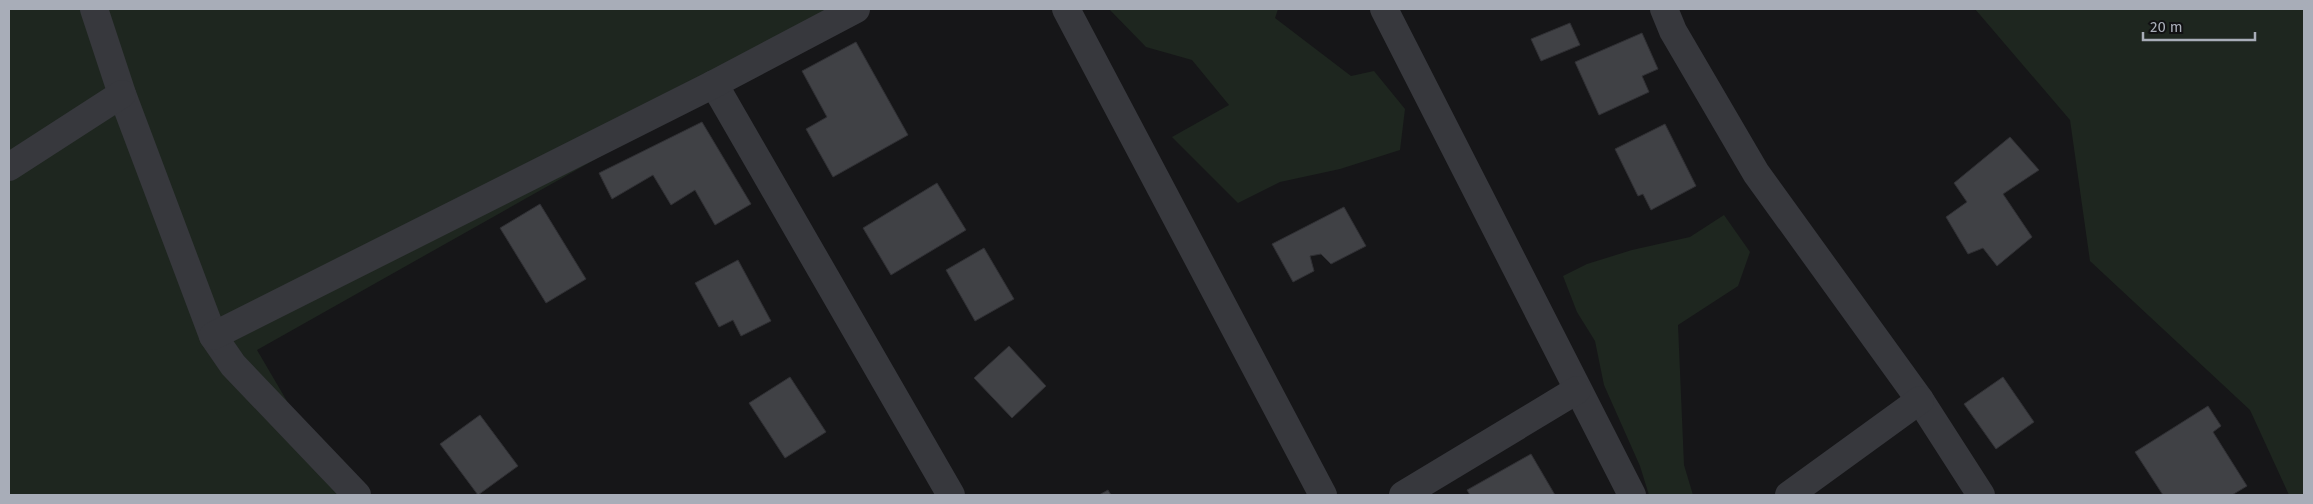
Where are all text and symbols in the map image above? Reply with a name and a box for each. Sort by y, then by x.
scale bar [2143,10,2256,42]
text: 20 m [2150,18,2183,36]

